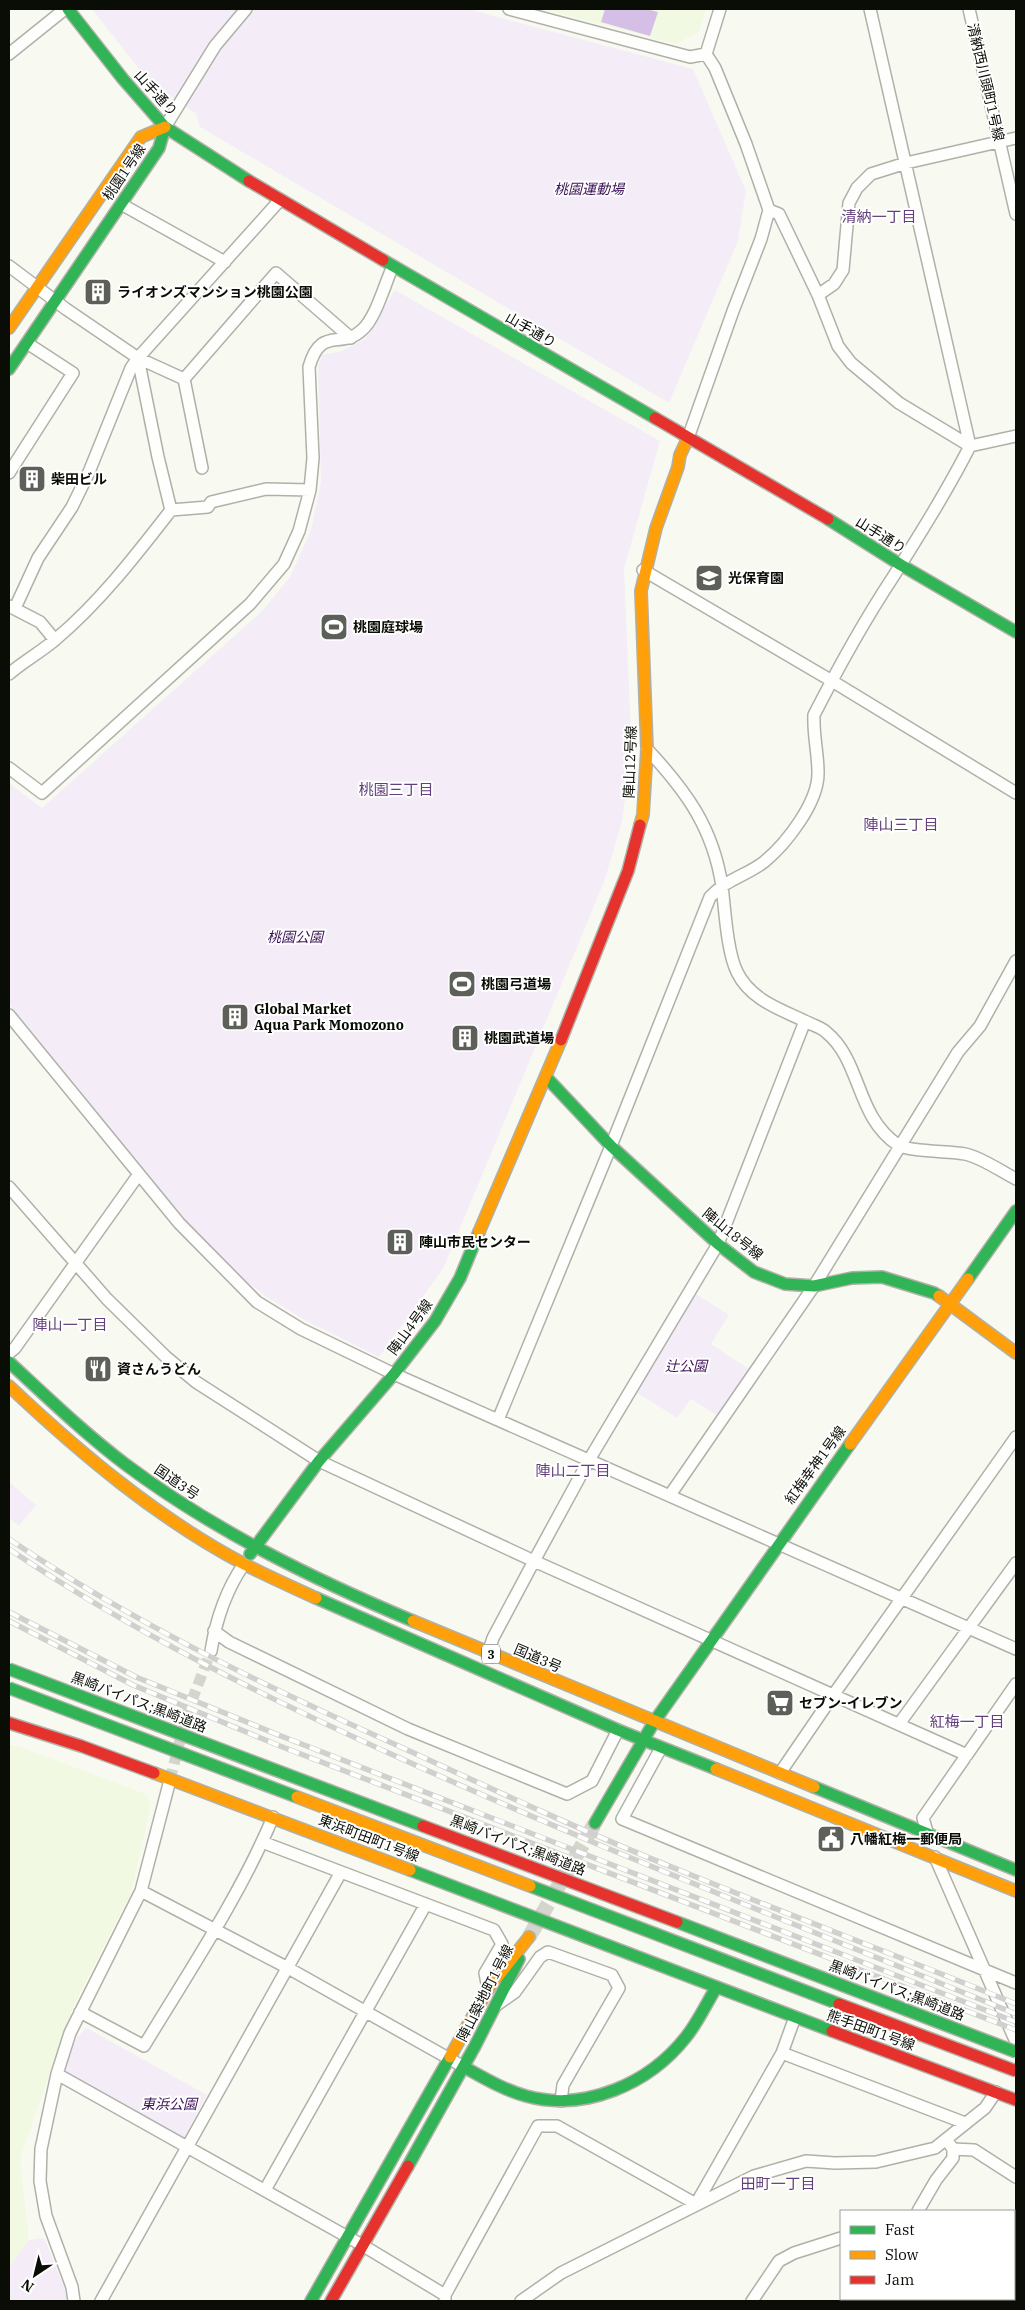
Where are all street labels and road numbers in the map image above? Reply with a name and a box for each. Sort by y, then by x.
street label: 清納西川頭町1号線 [964,21,1008,143]
street label: 山手通り [131,66,181,120]
street label: 桃園1号線 [99,140,149,204]
street label: 山手通り [502,308,560,352]
street label: 山手通り [852,513,910,557]
street label: 陣山12号線 [620,725,640,799]
street label: 陣山18号線 [699,1204,767,1264]
street label: 陣山4号線 [384,1296,436,1358]
street label: 紅梅幸神1号線 [781,1422,849,1508]
street label: 国道3号 [151,1460,203,1504]
street label: 国道3号 [511,1640,565,1676]
road number: 3 [482,1645,500,1664]
street label: 黒崎バイパス;黒崎道路 [69,1668,209,1736]
street label: 東浜町田町1号線 [316,1811,422,1865]
street label: 黒崎バイパス;黒崎道路 [448,1811,588,1879]
street label: 陣山築地町1号線 [453,1942,517,2044]
street label: 黒崎バイパス;黒崎道路 [827,1956,967,2024]
street label: 熊手田町1号線 [825,2006,917,2054]

